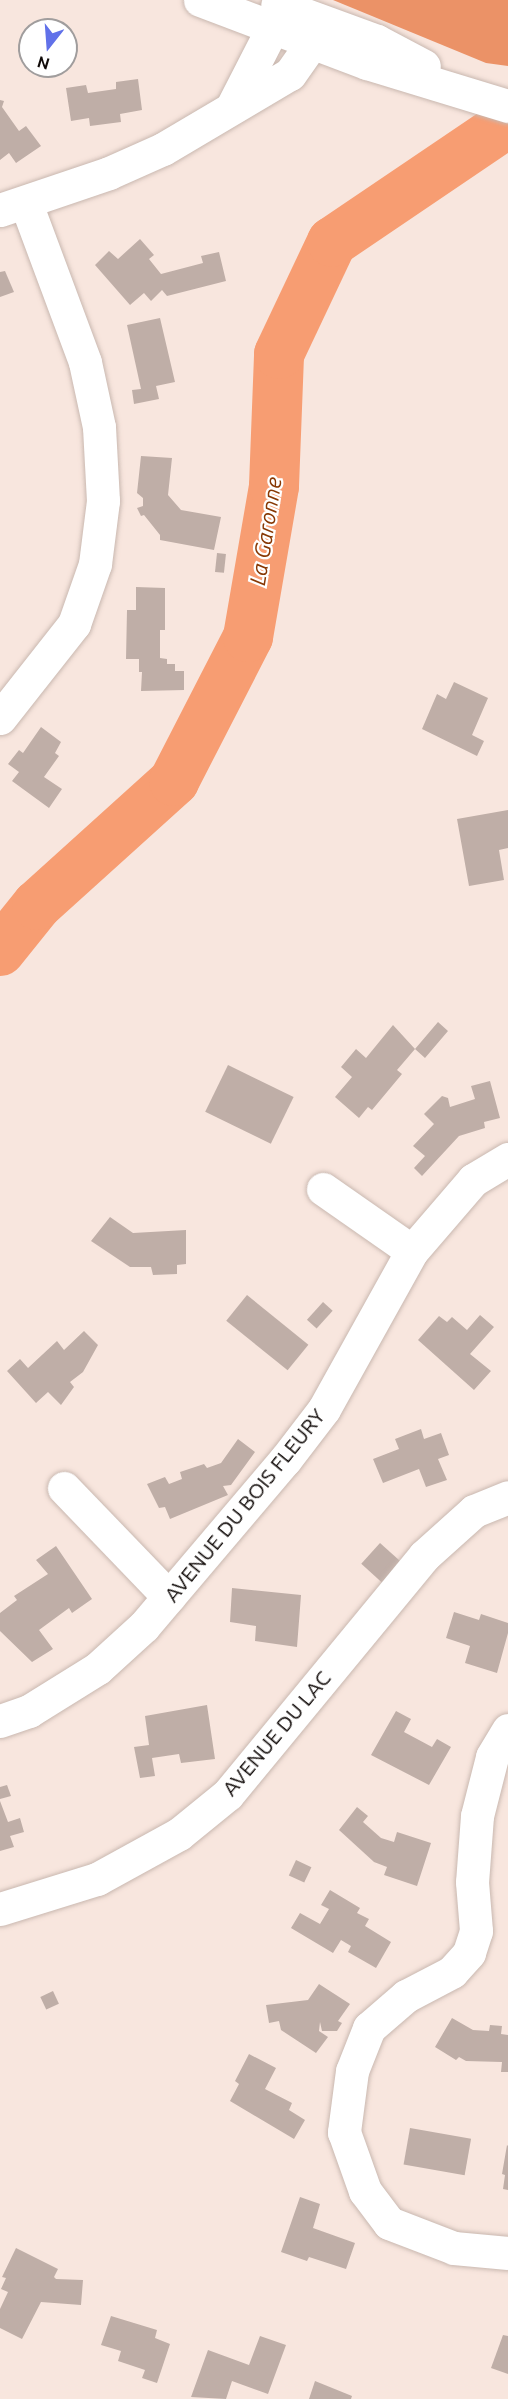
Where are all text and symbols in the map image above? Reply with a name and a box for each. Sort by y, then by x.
north arrow [18,18,78,78]
text: N [35,53,52,74]
water label: La Garonne [243,475,287,587]
street label: AVENUE DU BOIS FLEURY [158,1403,330,1607]
street label: AVENUE DU LAC [216,1665,336,1801]

